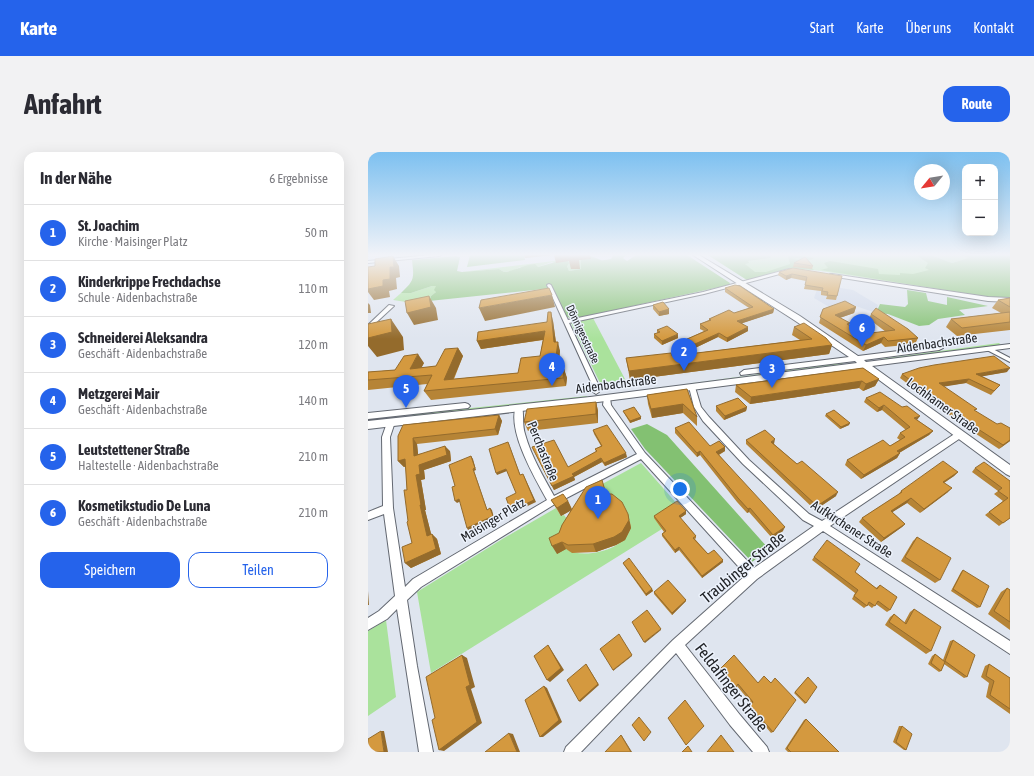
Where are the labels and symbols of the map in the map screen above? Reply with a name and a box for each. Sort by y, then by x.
north arrow [914,164,950,200]
street label: Dönnigesstraße [564,303,602,365]
pin: 6 [849,314,875,347]
street label: Aidenbachstraße [896,330,978,356]
pin: 2 [671,338,697,371]
pin: 4 [539,353,565,386]
pin: 3 [759,355,785,388]
street label: Aidenbachstraße [575,372,657,396]
pin: 5 [393,375,419,408]
street label: Lochhamer Straße [904,375,982,437]
street label: Perchastraße [524,419,562,483]
your location [670,479,690,499]
pin: 1 [585,486,611,519]
street label: Maisinger Platz [458,495,528,545]
street label: Aufkirchener Straße [808,497,896,561]
street label: Traubinger Straße [697,527,789,607]
street label: Feldafinger Straße [691,639,772,735]

